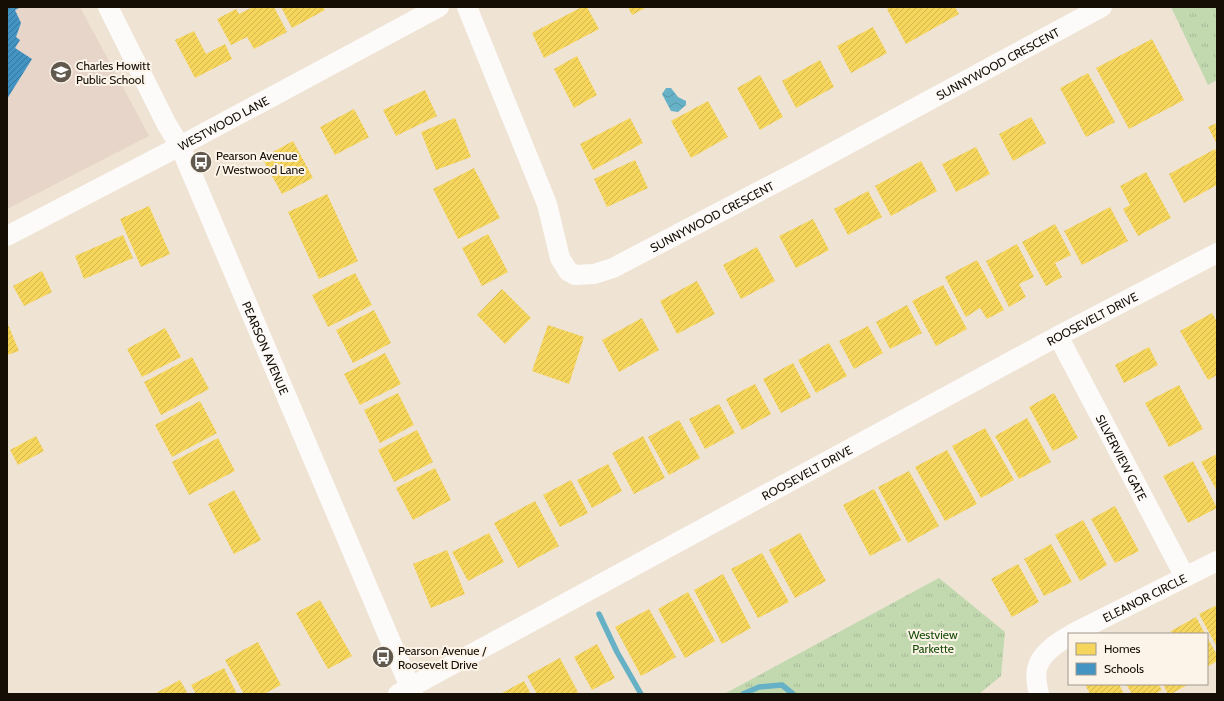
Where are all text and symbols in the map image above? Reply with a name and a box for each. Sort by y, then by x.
street label: SUNNYWOOD CRESCENT [933,24,1062,103]
place label: Charles Howitt Public School [76,58,150,87]
school or university icon: Charles Howitt Public School [48,59,74,85]
street label: WESTWOOD LANE [175,92,272,153]
place label: Pearson Avenue / Westwood Lane [215,148,304,177]
bus stop icon: Pearson Avenue / Westwood Lane [188,149,214,175]
street label: SUNNYWOOD CRESCENT [647,177,777,255]
street label: ROOSEVELT DRIVE [1044,288,1140,348]
street label: PEARSON AVENUE [239,299,292,397]
street label: SILVERVIEW GATE [1093,412,1151,503]
street label: ROOSEVELT DRIVE [759,442,855,503]
street label: ELEANOR CIRCLE [1100,570,1189,625]
park label: Westview Parkette [908,627,958,656]
legend [1068,633,1208,685]
text: Homes [1104,641,1141,656]
place label: Pearson Avenue / Roosevelt Drive [398,643,487,672]
bus stop icon: Pearson Avenue / Roosevelt Drive [370,644,396,670]
text: Schools [1104,661,1144,676]

